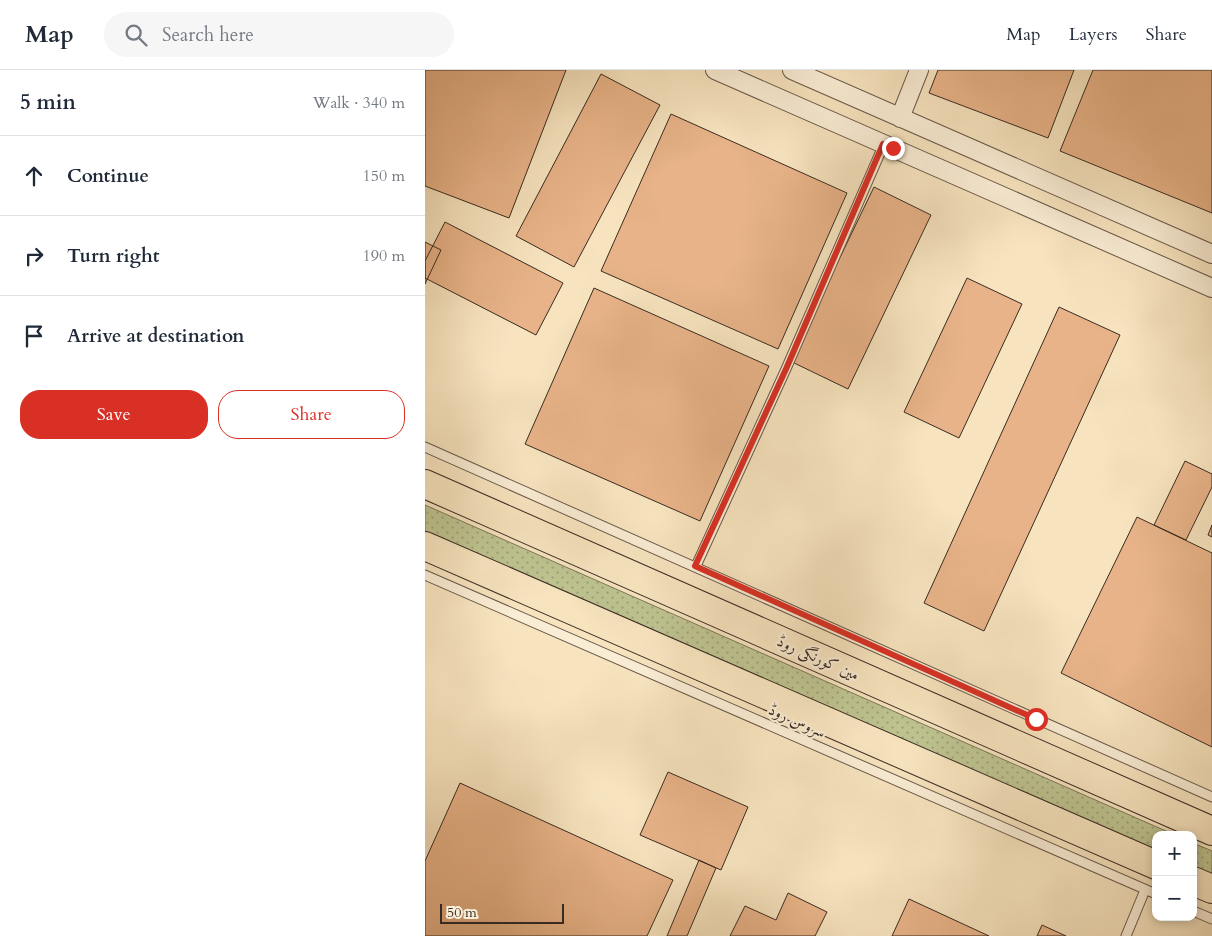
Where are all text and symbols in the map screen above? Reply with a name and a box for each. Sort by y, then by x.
search box [104,12,454,57]
text: Map [25,18,74,51]
icon: search [122,21,150,49]
text: Search here [162,22,254,48]
text: Map [1006,22,1041,47]
text: Layers [1069,22,1118,47]
text: Share [1146,22,1187,47]
text: 5 min [20,88,76,117]
text: Walk · 340 m [313,92,405,114]
route end [882,137,905,160]
icon: ahead [20,162,48,190]
text: Continue [67,163,149,189]
text: 150 m [363,165,405,187]
icon: right [20,242,48,270]
text: Turn right [67,243,159,269]
text: 190 m [363,245,405,267]
icon: arrive [20,322,48,350]
text: Arrive at destination [67,323,244,349]
button: Save [20,390,208,439]
button: Share [218,390,405,439]
street label: مین کورنگی روڈ [773,630,863,686]
street label: سروس روڈ [765,699,829,743]
route start [1025,708,1048,731]
map controls [1152,831,1197,921]
button: + [1152,831,1197,876]
button: − [1152,876,1197,921]
scale bar [440,901,564,924]
text: 50 m [447,903,477,922]

